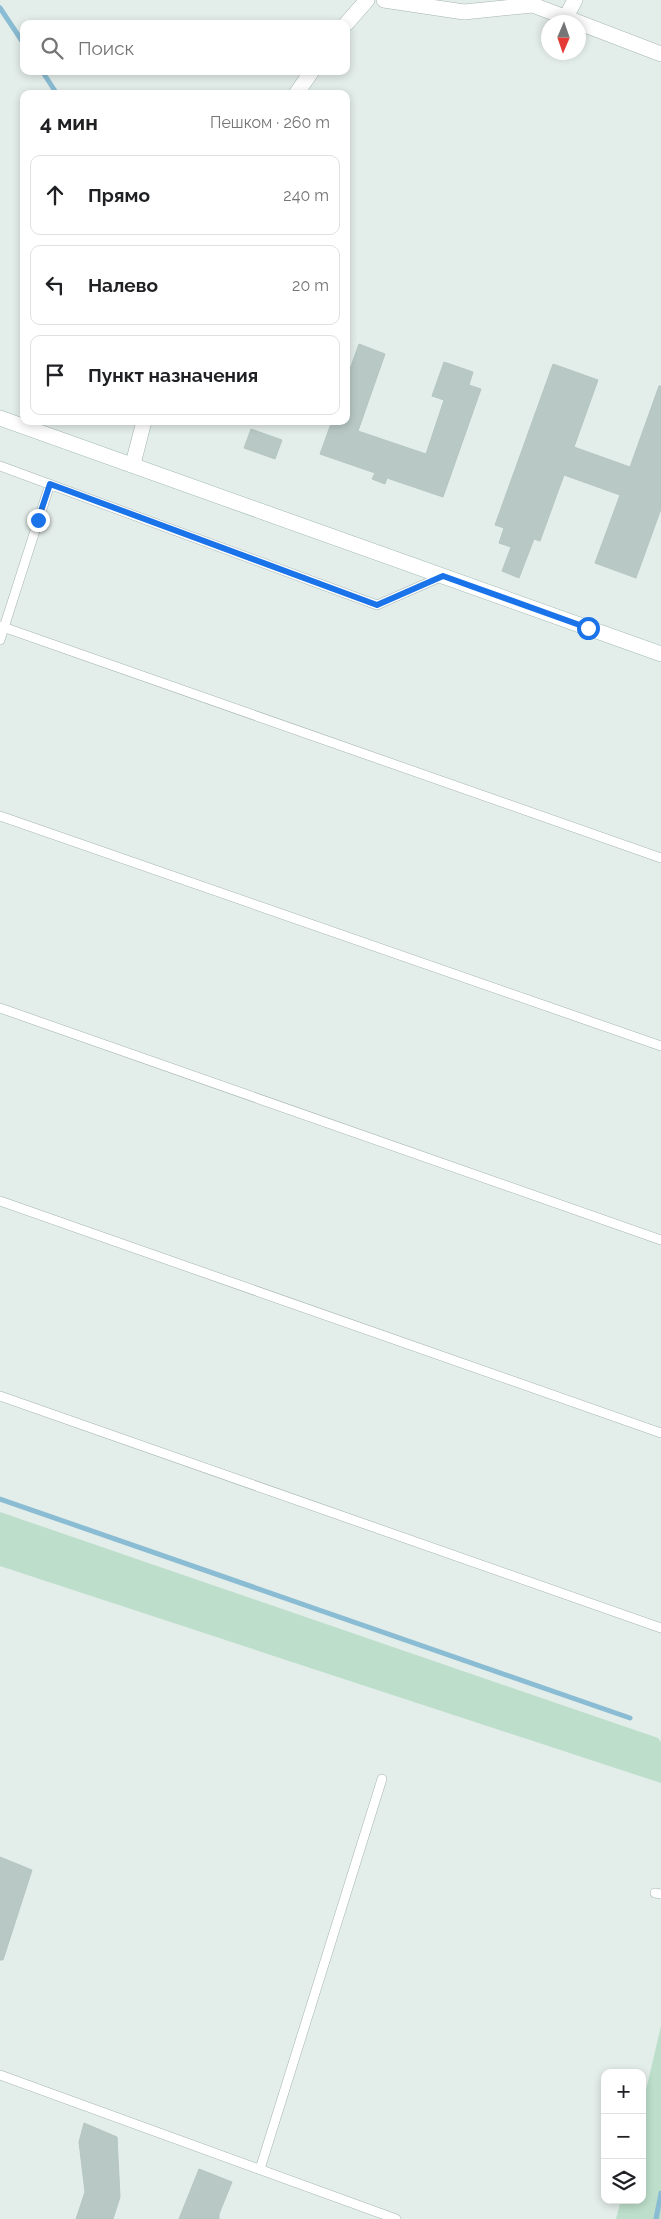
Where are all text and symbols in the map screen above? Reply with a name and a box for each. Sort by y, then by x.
north arrow [541,15,586,60]
search box [20,20,350,75]
icon: search [38,34,66,62]
text: Поиск [78,37,134,59]
text: 4 мин [40,110,98,135]
text: Пешком · 260 m [210,113,330,132]
icon: ahead [41,181,69,209]
text: Прямо [88,184,150,206]
text: 240 m [283,186,329,205]
icon: left [41,271,69,299]
text: Налево [88,274,158,296]
text: 20 m [292,276,329,295]
icon: arrive [41,361,69,389]
text: Пункт назначения [88,364,258,386]
route end [27,509,50,532]
route start [577,617,600,640]
map controls [601,2069,646,2204]
button: + [601,2069,646,2114]
button: − [601,2114,646,2159]
button: layers [601,2159,646,2204]

